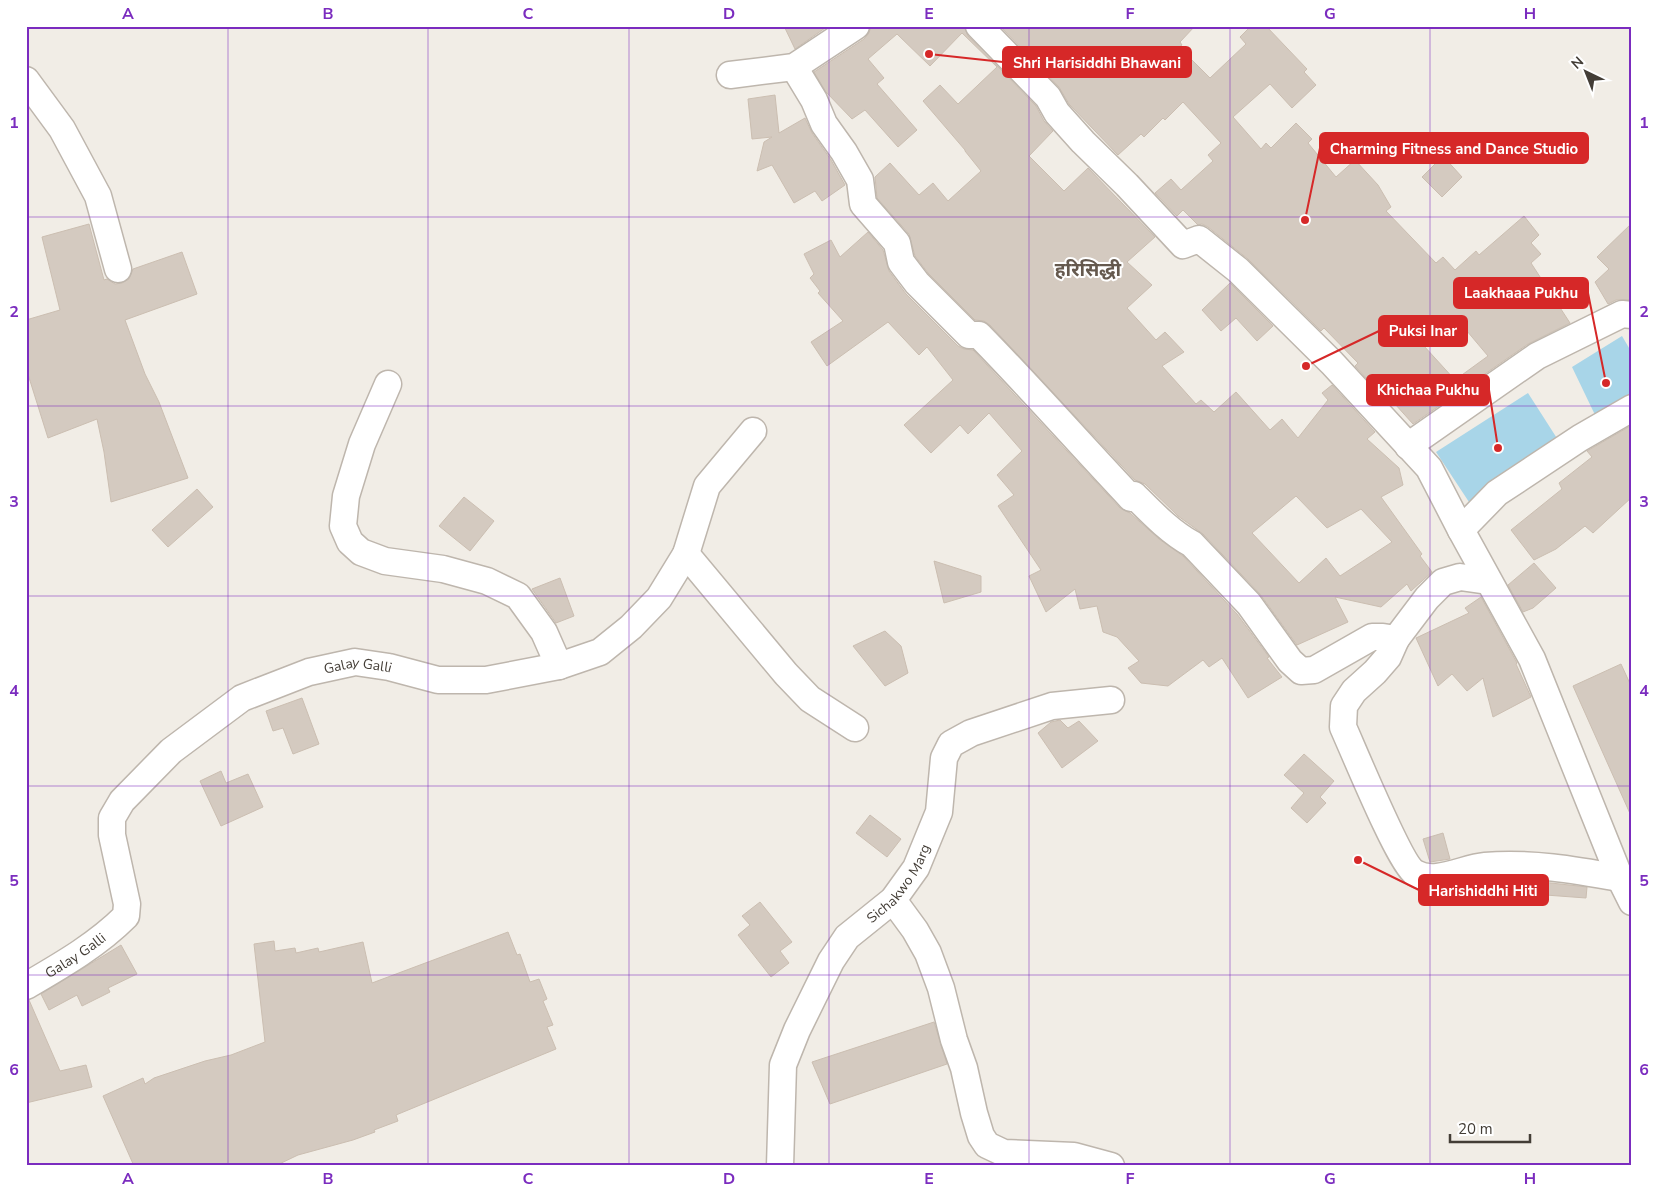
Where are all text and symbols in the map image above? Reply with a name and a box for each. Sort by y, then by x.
text: A [122,3,134,25]
text: B [322,3,334,25]
text: C [523,3,534,25]
text: D [723,3,735,25]
text: E [924,3,934,25]
text: F [1126,3,1135,25]
text: G [1324,3,1336,25]
text: H [1524,3,1536,25]
callout: Shri Harisiddhi Bhawani [1003,47,1191,77]
north arrow [1560,48,1610,98]
text: N [1567,52,1588,73]
text: Shri Harisiddhi Bhawani [1013,53,1181,73]
text: 1 [9,112,19,134]
text: 1 [1639,112,1649,134]
callout: Charming Fitness and Dance Studio [1320,133,1588,163]
text: Charming Fitness and Dance Studio [1330,139,1579,159]
district label: हरिसिद्धी [1055,257,1122,283]
callout: Laakhaaa Pukhu [1454,278,1588,308]
text: Laakhaaa Pukhu [1464,283,1578,303]
text: 2 [9,301,19,323]
text: 2 [1639,301,1649,323]
callout: Puksi Inar [1379,316,1467,346]
text: Puksi Inar [1389,321,1457,341]
callout: Khichaa Pukhu [1367,375,1489,405]
text: Khichaa Pukhu [1377,380,1479,400]
text: 3 [9,491,19,513]
text: 3 [1639,491,1649,513]
street label: Galay Galli [322,653,394,679]
text: 4 [9,680,19,702]
text: 4 [1639,680,1649,702]
street label: Sichakwo Marg [863,841,935,928]
text: 5 [9,870,19,892]
text: 5 [1639,870,1649,892]
callout: Harishiddhi Hiti [1419,875,1548,905]
text: Harishiddhi Hiti [1428,881,1538,901]
street label: Galay Galli [42,929,110,983]
text: 6 [9,1059,19,1081]
text: 6 [1639,1059,1649,1081]
scale bar [1450,1112,1530,1144]
text: 20 m [1458,1119,1493,1139]
text: A [122,1168,134,1190]
text: B [322,1168,334,1190]
text: C [523,1168,534,1190]
text: D [723,1168,735,1190]
text: E [924,1168,934,1190]
text: F [1126,1168,1135,1190]
text: G [1324,1168,1336,1190]
text: H [1524,1168,1536,1190]

